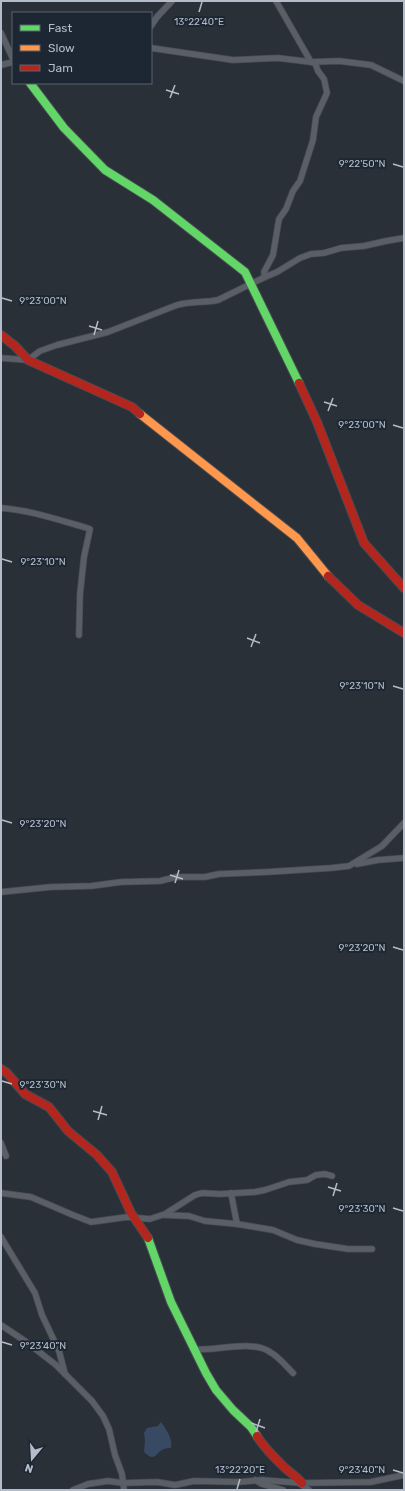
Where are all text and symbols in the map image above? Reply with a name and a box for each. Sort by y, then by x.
legend [12,12,152,84]
text: 13°22'40"E [174,16,224,28]
text: Fast [48,21,72,35]
text: Slow [48,41,75,55]
text: Jam [48,61,73,75]
text: 9°22'50"N [339,158,385,170]
text: 9°23'00"N [19,295,67,307]
text: 9°23'00"N [338,419,386,431]
text: 9°23'10"N [20,556,66,568]
text: 9°23'10"N [339,680,385,692]
text: 9°23'20"N [20,818,66,830]
text: 9°23'20"N [339,942,385,954]
text: 9°23'30"N [20,1079,67,1091]
text: 9°23'30"N [339,1203,386,1215]
text: 9°23'40"N [20,1340,66,1352]
north arrow [12,1439,52,1479]
text: N [23,1461,35,1475]
text: 13°22'20"E [215,1464,265,1476]
text: 9°23'40"N [339,1464,385,1476]

